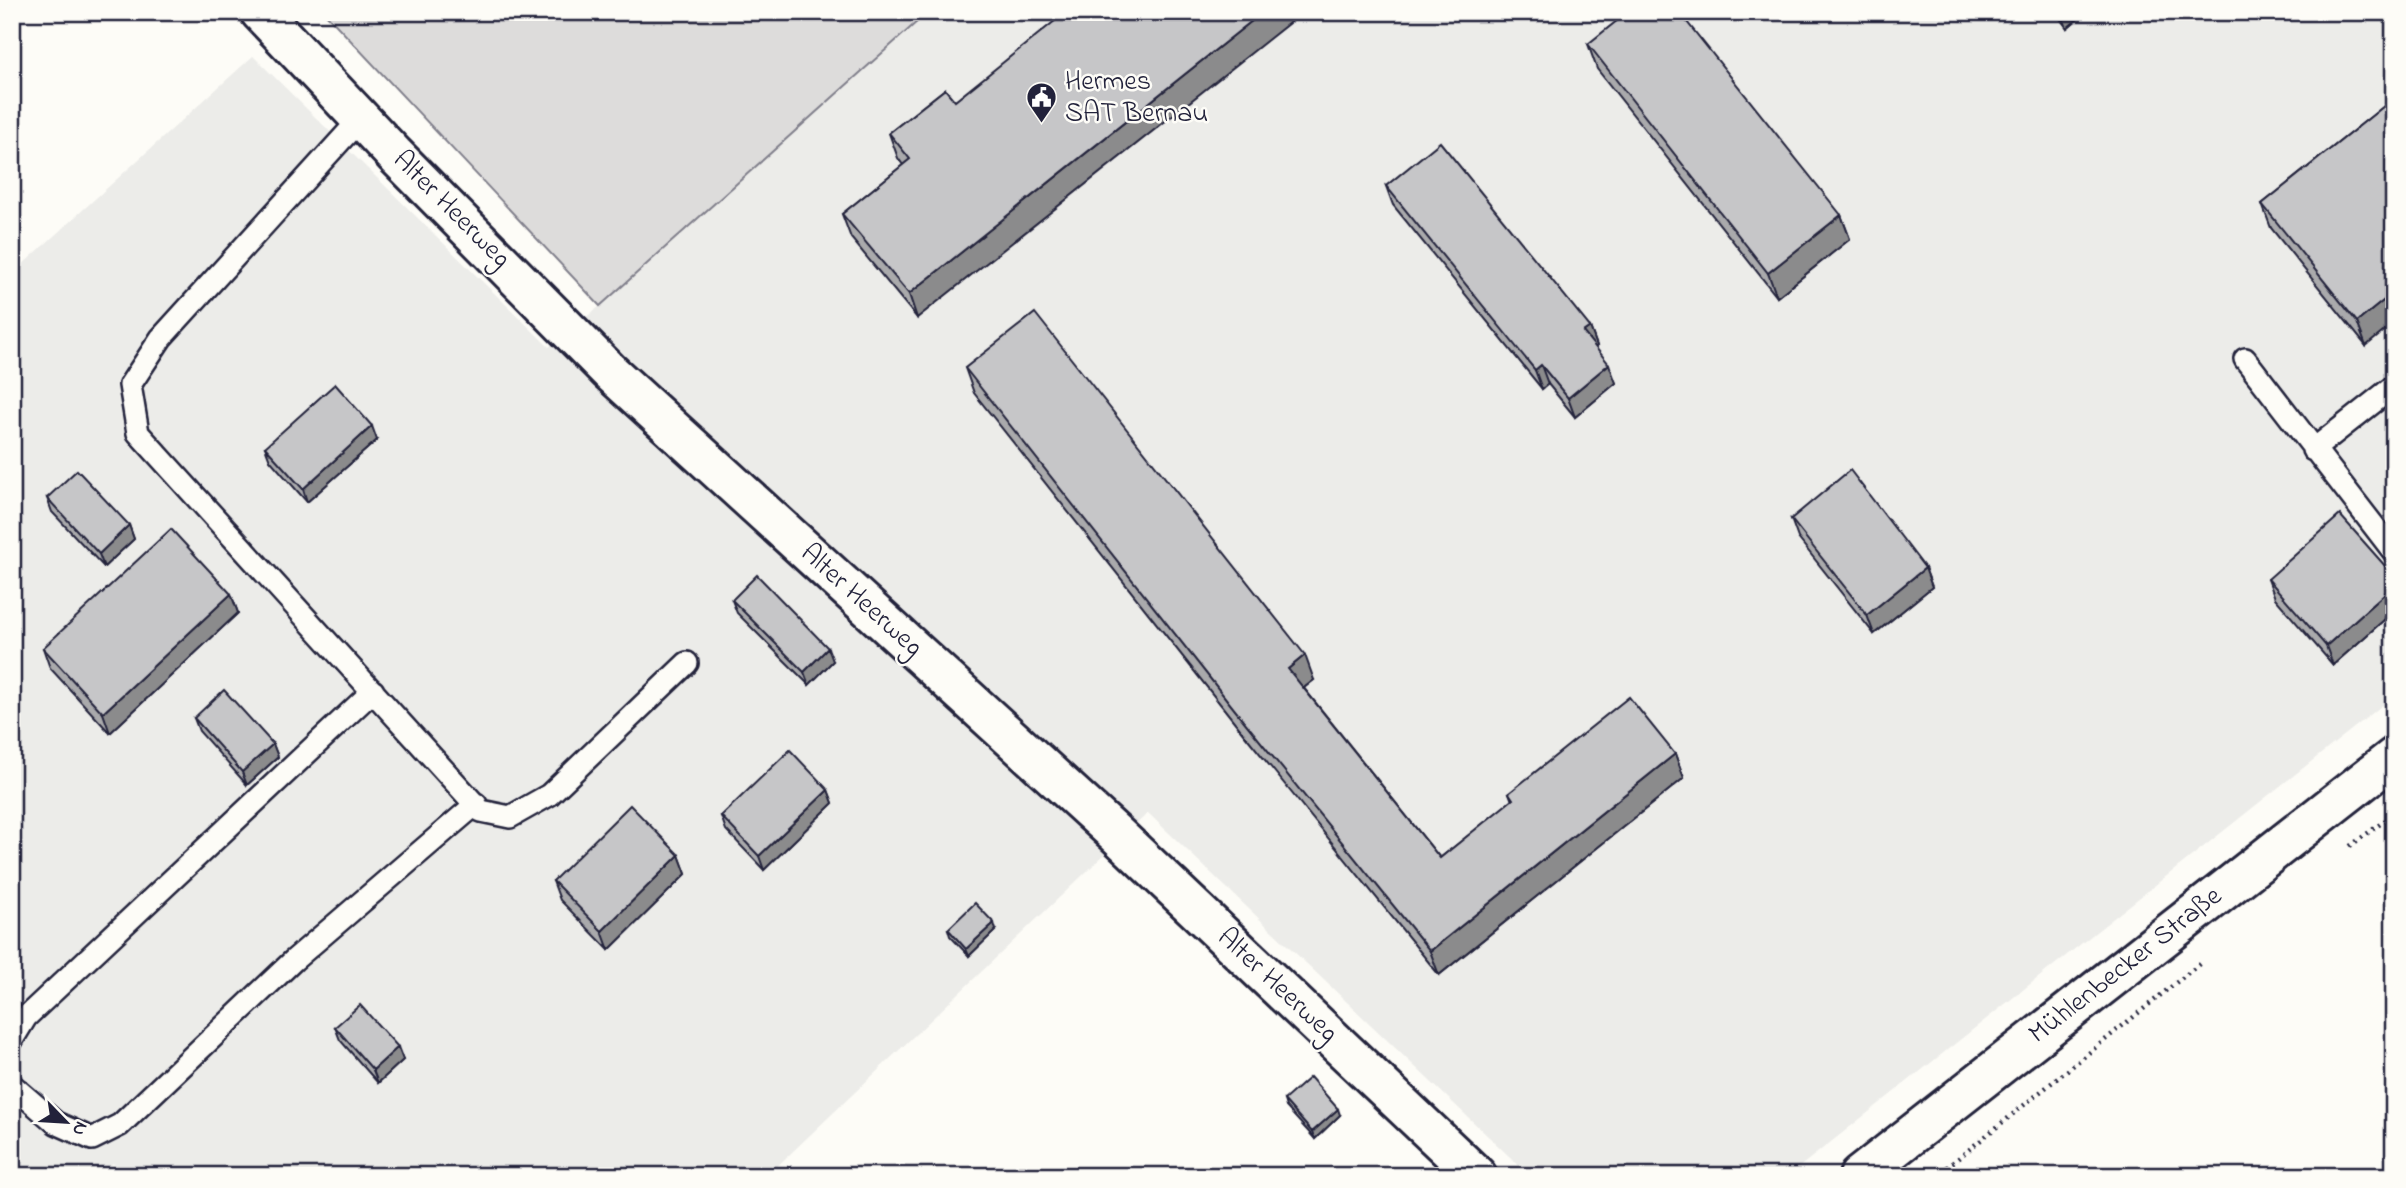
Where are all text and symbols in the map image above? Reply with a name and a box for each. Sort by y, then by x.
place label: Hermes SAT Bernau [1065,62,1208,135]
public building icon: Hermes SAT Bernau [1025,81,1059,125]
street label: Alter Heerweg [382,141,520,279]
street label: Alter Heerweg [790,535,932,667]
street label: Mühlenbecker Straße [2020,877,2232,1055]
street label: Alter Heerweg [1207,919,1347,1053]
north arrow [32,1086,102,1156]
text: N [64,1117,94,1140]

